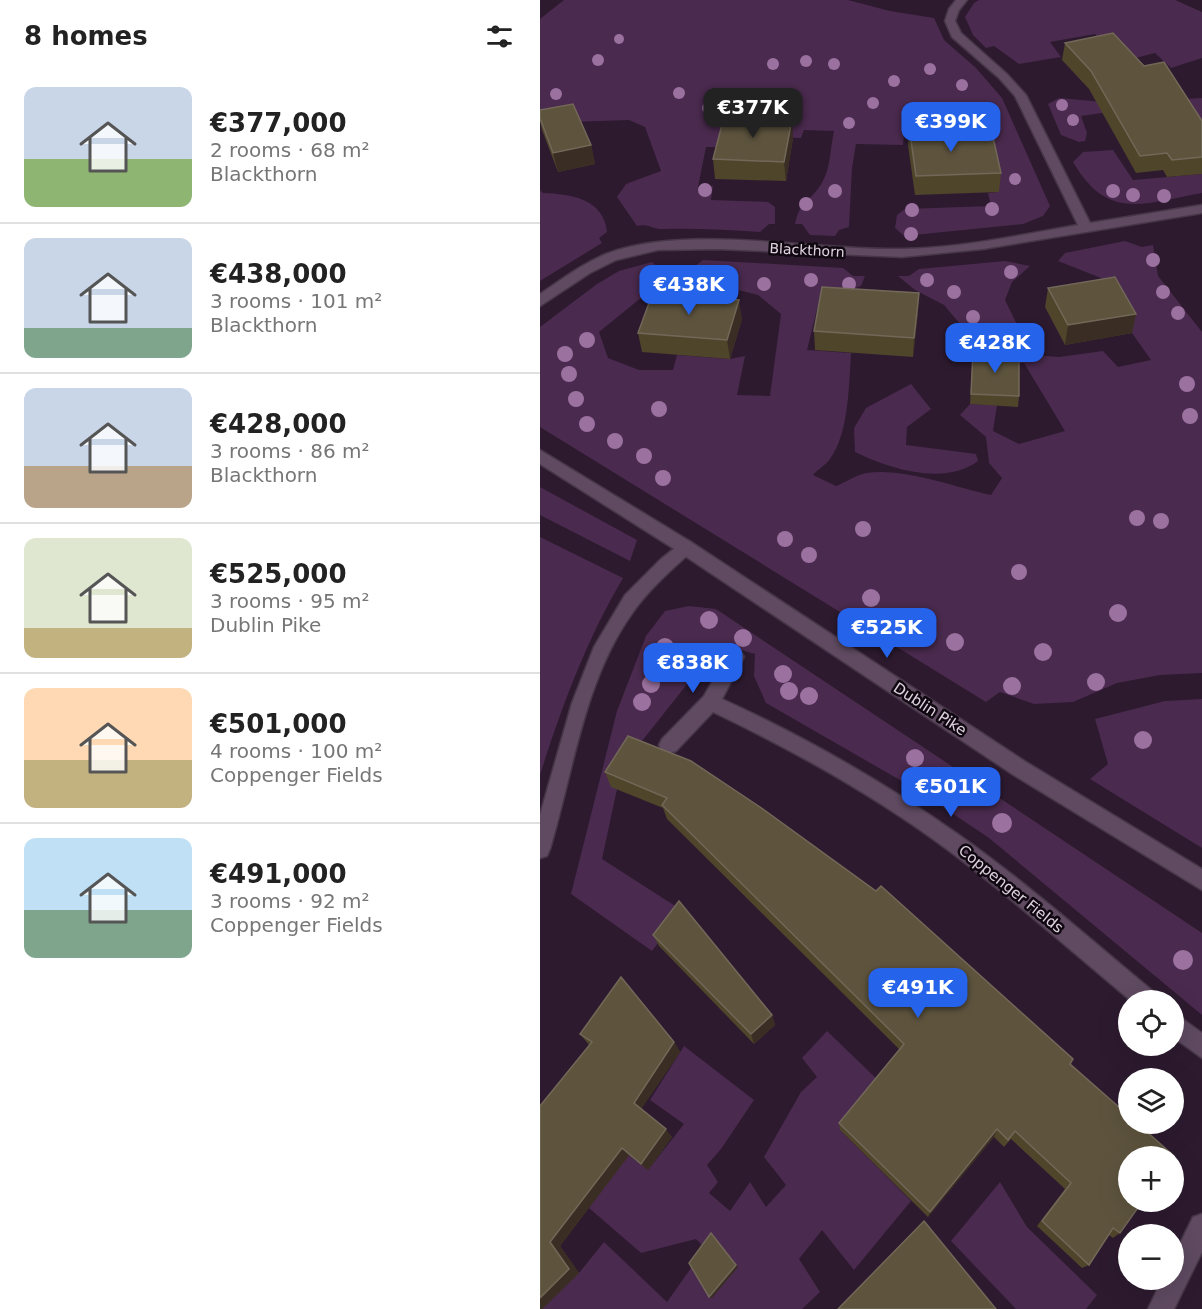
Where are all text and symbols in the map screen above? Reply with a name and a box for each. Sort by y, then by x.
icon: filters [483,20,516,53]
text: 8 homes [24,21,148,51]
pin: €377K [711,88,795,139]
text: €377K [717,95,789,119]
pin: €399K [909,102,993,153]
text: €377,000 [210,108,347,138]
text: €399K [915,109,987,133]
icon: home [72,111,144,183]
text: 2 rooms · 68 m² [210,138,370,162]
text: Blackthorn [210,162,317,186]
street label: Blackthorn [769,240,845,260]
text: €438,000 [210,259,347,289]
icon: home [72,262,144,334]
pin: €438K [647,265,731,316]
text: €438K [653,272,725,296]
text: 3 rooms · 101 m² [210,289,382,313]
text: Blackthorn [210,313,317,337]
pin: €428K [953,323,1037,374]
text: €428K [959,330,1031,354]
text: €428,000 [210,409,347,439]
icon: home [72,412,144,484]
text: 3 rooms · 86 m² [210,439,370,463]
text: Blackthorn [210,463,317,487]
text: €525,000 [210,559,347,589]
icon: home [72,562,144,634]
text: 3 rooms · 95 m² [210,589,370,613]
pin: €525K [845,608,929,659]
text: Dublin Pike [210,613,321,637]
text: €525K [851,615,923,639]
pin: €838K [651,643,735,694]
text: €838K [657,650,729,674]
street label: Dublin Pike [890,679,970,739]
text: €501,000 [210,709,347,739]
icon: home [72,712,144,784]
text: 4 rooms · 100 m² [210,739,382,763]
text: Coppenger Fields [210,763,383,787]
pin: €501K [909,767,993,818]
text: €501K [915,774,987,798]
street label: Coppenger Fields [955,841,1067,937]
text: €491,000 [210,859,347,889]
icon: home [72,862,144,934]
text: 3 rooms · 92 m² [210,889,370,913]
text: Coppenger Fields [210,913,383,937]
pin: €491K [876,968,960,1019]
text: €491K [882,975,954,999]
map controls [1118,990,1184,1290]
button: locate [1118,990,1184,1056]
button: layers [1118,1068,1184,1134]
button: + [1118,1146,1184,1212]
button: − [1118,1224,1184,1290]

